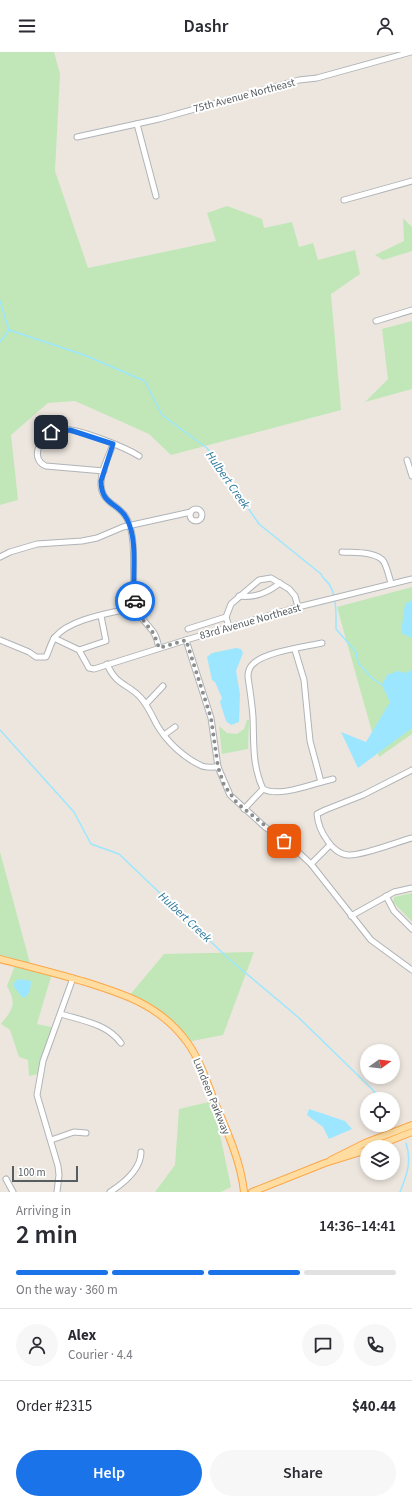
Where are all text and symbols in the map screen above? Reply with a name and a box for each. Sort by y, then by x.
text: Dashr [183,14,229,39]
icon: menu [16,15,38,37]
icon: person [374,15,396,37]
street label: 75th Avenue Northeast [192,75,297,116]
pin [34,415,68,449]
icon: home [40,421,62,443]
water label: Hulbert Creek [201,448,254,513]
courier [115,581,155,621]
icon: car [124,590,146,612]
street label: 83rd Avenue Northeast [198,600,303,643]
pin [267,824,301,858]
icon: bag [273,830,295,852]
water label: Hulbert Creek [154,888,215,947]
north arrow [360,1044,400,1084]
map controls [360,1044,400,1180]
street label: Lundeen Parkway [189,1056,234,1137]
button: locate [360,1092,400,1132]
button: layers [360,1140,400,1180]
scale bar [12,1164,78,1183]
text: 100 m [18,1165,46,1180]
text: Arriving in [16,1202,71,1220]
text: 2 min [16,1216,78,1253]
text: 14:36–14:41 [319,1216,396,1237]
text: On the way · 360 m [16,1281,118,1299]
button: person [16,1324,58,1366]
button: chat [302,1324,344,1366]
button: phone [354,1324,396,1366]
text: Alex [68,1325,96,1346]
text: Courier · 4.4 [68,1346,133,1364]
text: Order #2315 [16,1396,92,1417]
text: $40.44 [352,1396,396,1417]
button: Help [16,1450,202,1496]
button: Share [210,1450,396,1496]

